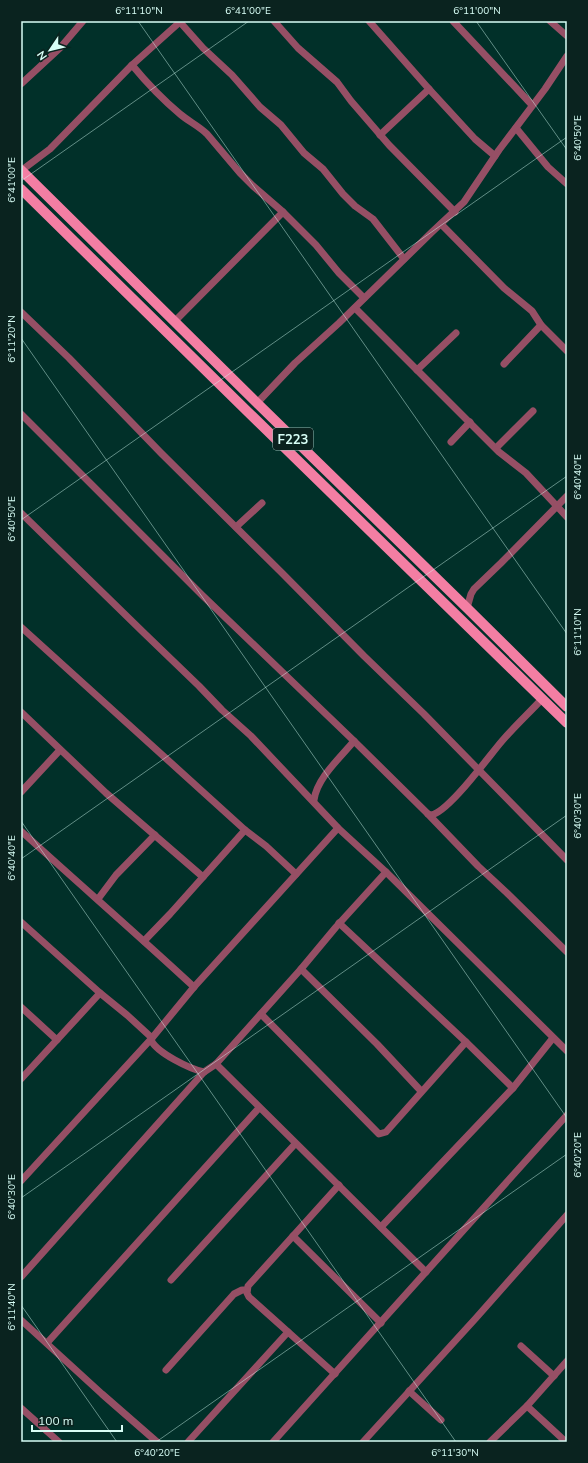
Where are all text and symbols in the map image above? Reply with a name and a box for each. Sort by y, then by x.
text: 6°11'10"N [115,4,163,17]
text: 6°41'00"E [225,4,271,17]
text: 6°11'00"N [453,4,501,17]
north arrow [30,30,70,70]
text: N [34,48,50,63]
text: 6°40'50"E [571,115,584,161]
text: 6°41'00"E [5,157,18,203]
text: 6°11'20"N [5,315,18,363]
road number: F223 [273,428,313,450]
text: 6°40'40"E [571,454,584,500]
text: 6°40'50"E [5,496,18,542]
text: 6°11'10"N [571,608,584,656]
text: 6°40'30"E [571,793,584,839]
text: 6°40'40"E [5,835,18,881]
text: 6°40'20"E [571,1132,584,1178]
text: 6°40'30"E [5,1174,18,1220]
text: 6°11'40"N [5,1283,18,1331]
scale bar [32,1407,122,1433]
text: 100 m [38,1413,73,1428]
text: 6°40'20"E [134,1446,180,1459]
text: 6°11'30"N [431,1446,479,1459]

